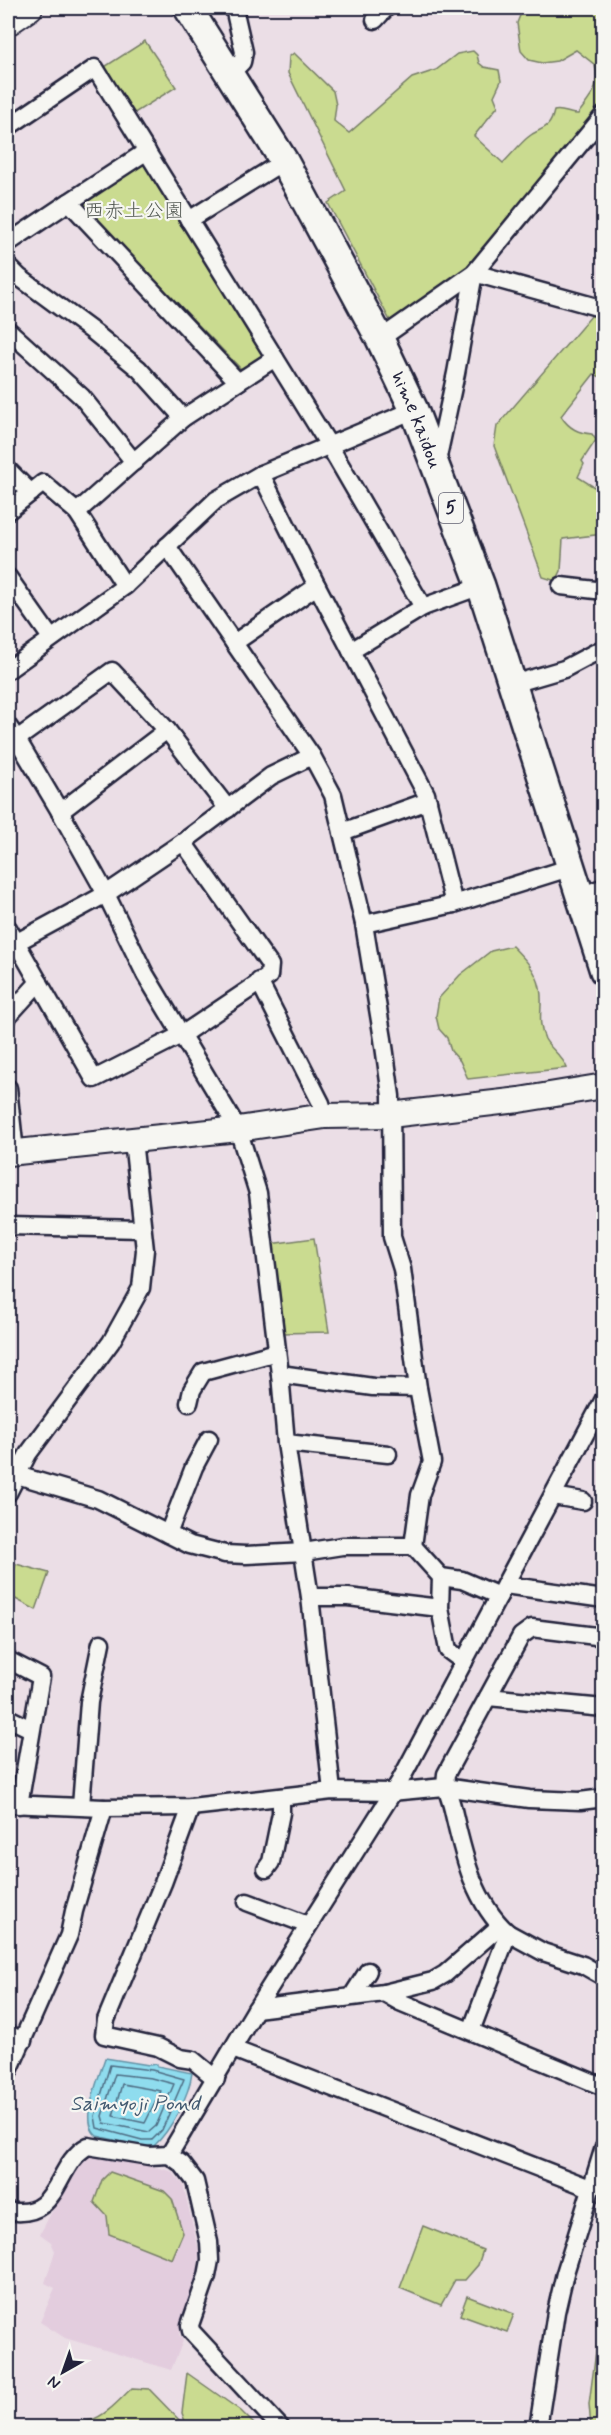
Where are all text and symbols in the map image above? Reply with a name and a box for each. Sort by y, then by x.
park label: 西赤土公園 [84,198,184,225]
street label: hime kaidou [384,367,449,473]
road number: 5 [439,493,463,523]
water label: Saimyoji Pond [70,2090,202,2118]
north arrow [33,2342,93,2402]
text: N [43,2371,65,2394]

